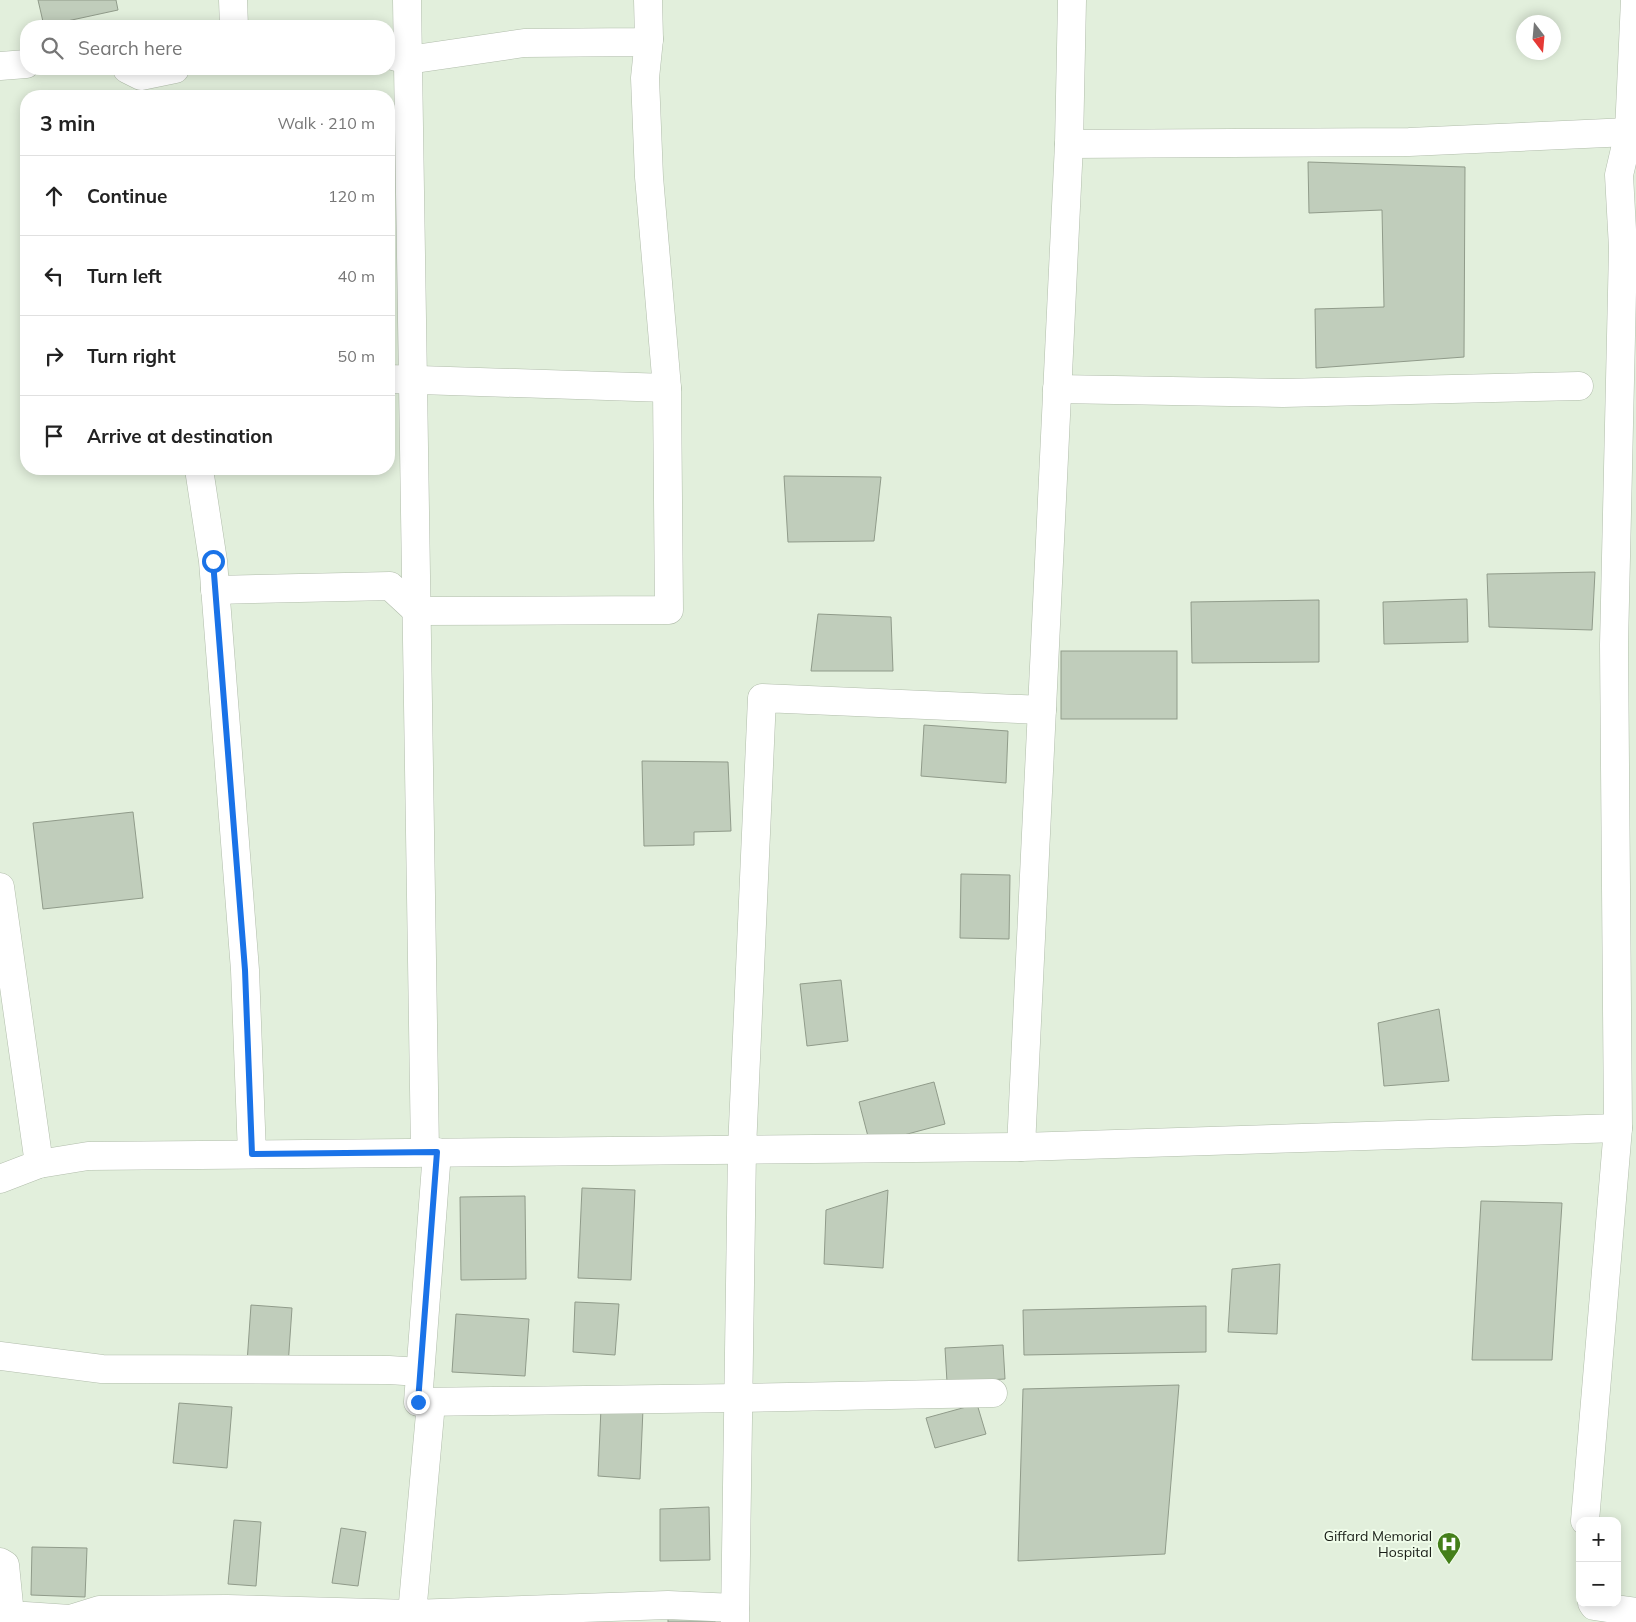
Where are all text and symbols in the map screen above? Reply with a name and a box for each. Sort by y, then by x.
north arrow [1516,15,1561,60]
search box [20,20,395,75]
icon: search [38,34,66,62]
text: Search here [78,36,182,60]
text: 3 min [40,110,95,136]
text: Walk · 210 m [277,113,375,133]
icon: ahead [40,182,68,210]
text: Continue [87,184,167,208]
text: 120 m [328,186,375,206]
icon: left [40,262,68,290]
text: Turn left [87,264,162,288]
text: 40 m [338,266,375,286]
icon: right [40,342,68,370]
text: Turn right [87,344,176,368]
text: 50 m [338,346,375,366]
icon: arrive [40,422,68,450]
text: Arrive at destination [87,424,273,448]
route start [202,550,225,573]
route end [407,1391,430,1414]
map controls [1576,1517,1621,1607]
button: + [1576,1517,1621,1562]
place label: Giffard Memorial Hospital [1324,1527,1432,1561]
hospital icon: Giffard Memorial Hospital [1436,1531,1462,1565]
button: − [1576,1562,1621,1607]

